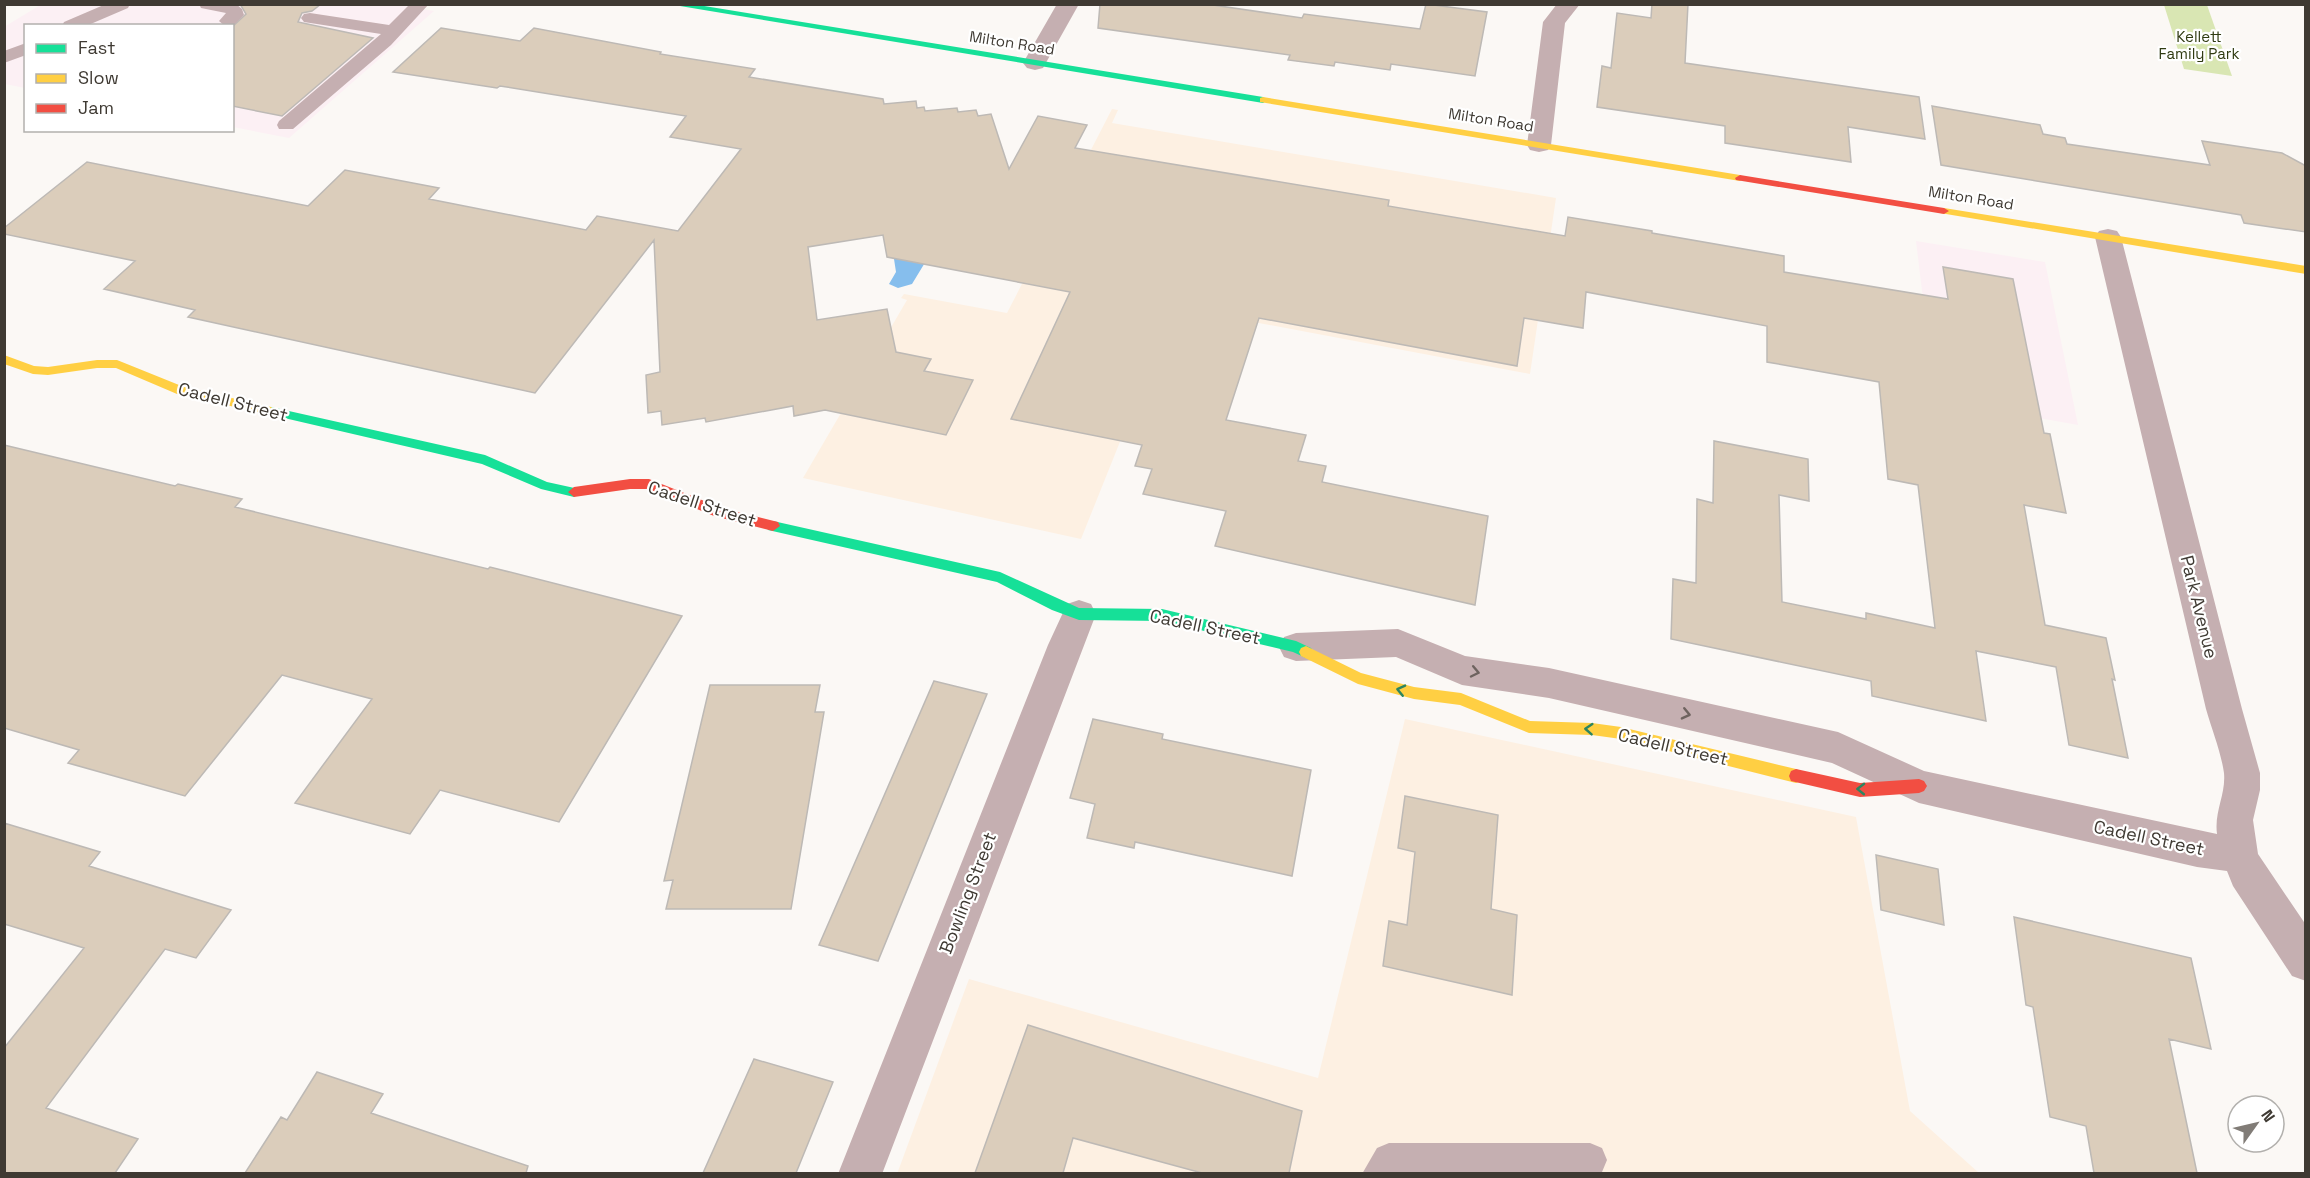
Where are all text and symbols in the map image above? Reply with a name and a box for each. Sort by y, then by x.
legend [24,24,234,132]
street label: Milton Road [968,26,1056,59]
park label: Kellett Family Park [2158,27,2240,63]
text: Fast [78,36,115,59]
text: Slow [78,66,119,89]
text: Jam [78,96,114,119]
street label: Milton Road [1447,103,1535,136]
street label: Milton Road [1927,181,2015,214]
street label: Cadell Street [176,377,290,426]
street label: Cadell Street [645,475,759,532]
street label: Park Avenue [2176,553,2223,661]
street label: Cadell Street [1148,604,1262,649]
one-way arrow [1470,665,1480,678]
one-way arrow [1396,684,1406,697]
one-way arrow [1681,707,1691,720]
one-way arrow [1584,723,1593,736]
street label: Cadell Street [1616,723,1730,770]
one-way arrow [1856,783,1865,795]
street label: Cadell Street [2092,815,2206,860]
street label: Bowling Street [934,829,1001,957]
north arrow [2226,1094,2286,1154]
text: N [2256,1106,2280,1126]

